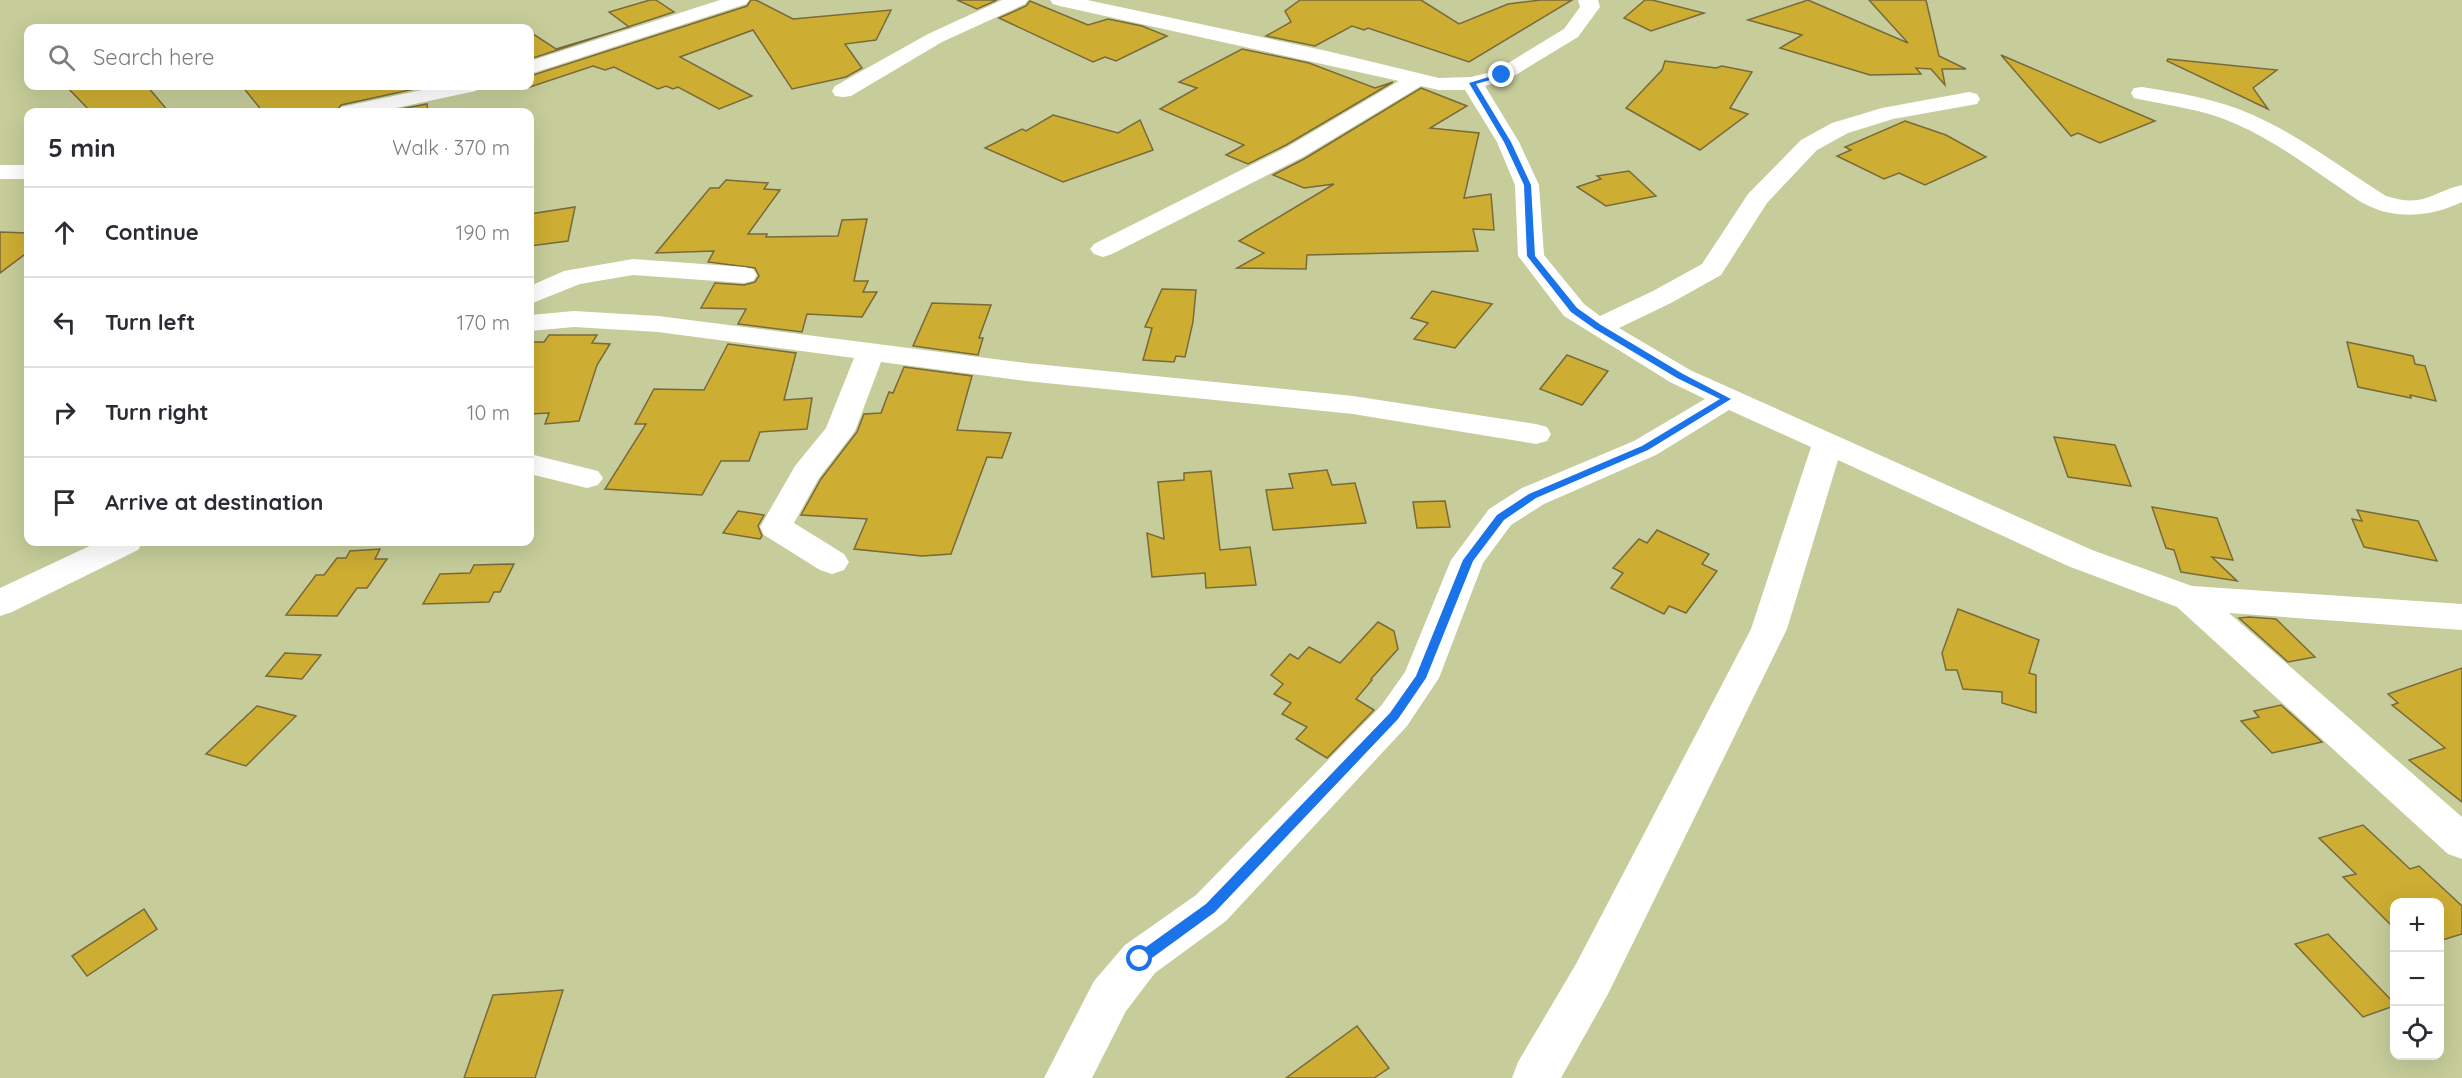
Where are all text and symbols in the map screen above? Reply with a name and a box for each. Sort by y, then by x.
search box [24,24,534,90]
icon: search [45,41,78,74]
text: Search here [93,43,214,71]
route end [1488,61,1514,87]
text: 5 min [48,131,116,164]
text: Walk · 370 m [392,135,510,160]
icon: ahead [48,216,81,249]
text: Continue [105,218,199,246]
text: 190 m [456,220,510,245]
icon: left [48,306,81,339]
text: Turn left [105,308,195,336]
text: 170 m [457,310,510,335]
icon: right [48,396,81,429]
text: Turn right [105,398,209,426]
text: 10 m [467,400,510,425]
icon: arrive [48,486,81,519]
text: Arrive at destination [105,488,323,516]
map controls [2390,898,2444,1060]
button: + [2390,898,2444,952]
route start [1126,945,1152,971]
button: − [2390,952,2444,1006]
button: locate [2390,1006,2444,1060]

